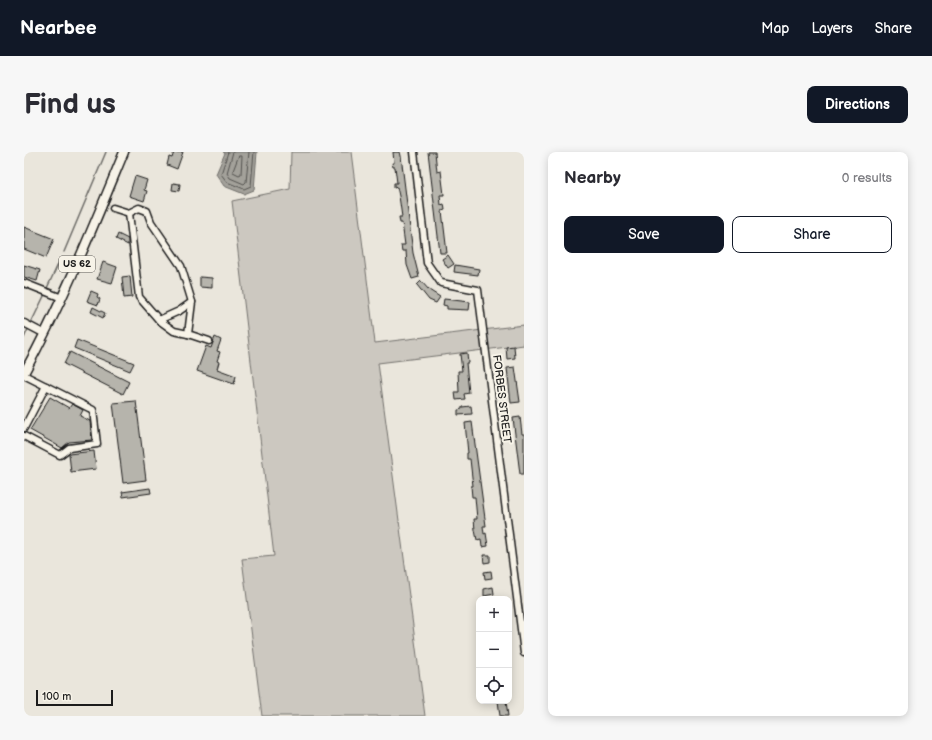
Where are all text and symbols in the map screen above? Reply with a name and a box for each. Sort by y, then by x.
text: Nearbee [20,17,97,40]
text: Map [761,20,789,37]
text: Layers [811,20,853,37]
text: Share [875,20,912,37]
button: Directions [807,86,908,123]
text: Find us [24,88,116,121]
text: Nearby [564,168,621,188]
text: 0 results [842,170,892,186]
button: Save [564,216,724,253]
button: Share [732,216,892,253]
road number: US 62 [59,256,95,272]
street label: FORBES STREET [490,354,514,444]
map controls [476,596,512,704]
button: + [476,596,512,632]
button: − [476,632,512,668]
button: locate [476,668,512,704]
scale bar [36,688,113,707]
text: 100 m [42,690,71,703]

